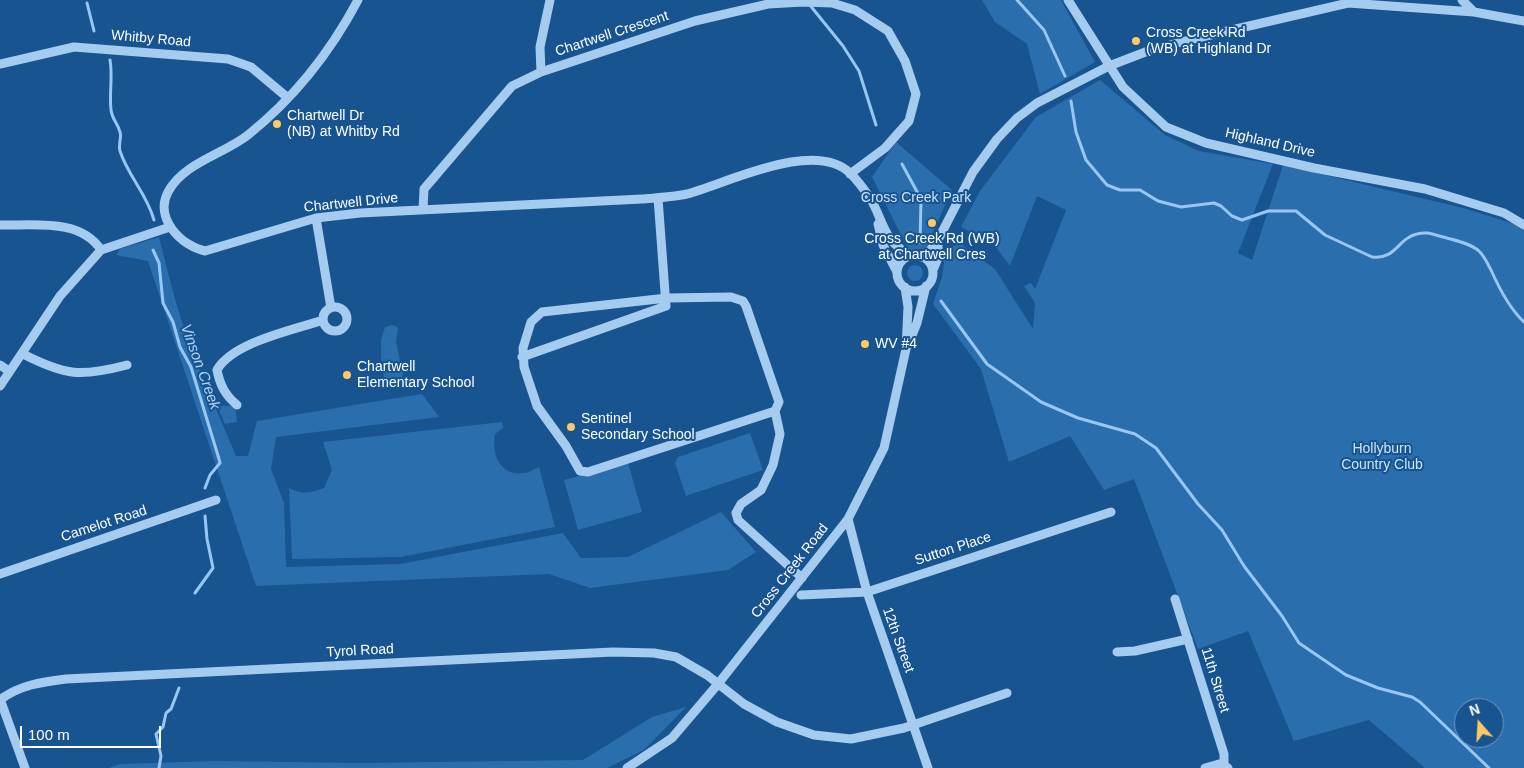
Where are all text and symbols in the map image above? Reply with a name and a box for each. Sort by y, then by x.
street label: Chartwell Crescent [553,8,671,60]
place label: Cross Creek Rd (WB) at Highland Dr [1146,25,1271,58]
street label: Whitby Road [110,27,192,51]
marker: Cross Creek Rd (WB) at Highland Dr [1130,35,1142,47]
place label: Chartwell Dr (NB) at Whitby Rd [287,108,400,140]
marker: Chartwell Dr (NB) at Whitby Rd [271,118,283,130]
street label: Highland Drive [1223,124,1317,162]
street label: Chartwell Drive [303,190,399,216]
park label: Cross Creek Park [861,190,971,206]
marker: Cross Creek Rd (WB) at Chartwell Cres [926,217,938,229]
place label: Cross Creek Rd (WB) at Chartwell Cres [864,231,1000,264]
water label: Vinson Creek [176,322,224,412]
place label: WV #4 [875,336,917,352]
marker: WV #4 [859,338,871,350]
place label: Chartwell Elementary School [357,359,475,392]
marker: Chartwell Elementary School [341,369,353,381]
place label: Sentinel Secondary School [581,411,695,444]
marker: Sentinel Secondary School [565,421,577,433]
park label: Hollyburn Country Club [1341,441,1423,474]
street label: Camelot Road [59,502,149,546]
street label: Cross Creek Road [748,520,832,622]
street label: Sutton Place [913,529,993,569]
street label: 12th Street [878,605,918,675]
street label: Tyrol Road [326,641,394,661]
street label: 11th Street [1197,645,1233,715]
north arrow [1454,698,1504,748]
text: N [1467,701,1482,719]
scale bar [22,716,164,748]
text: 100 m [28,726,70,743]

